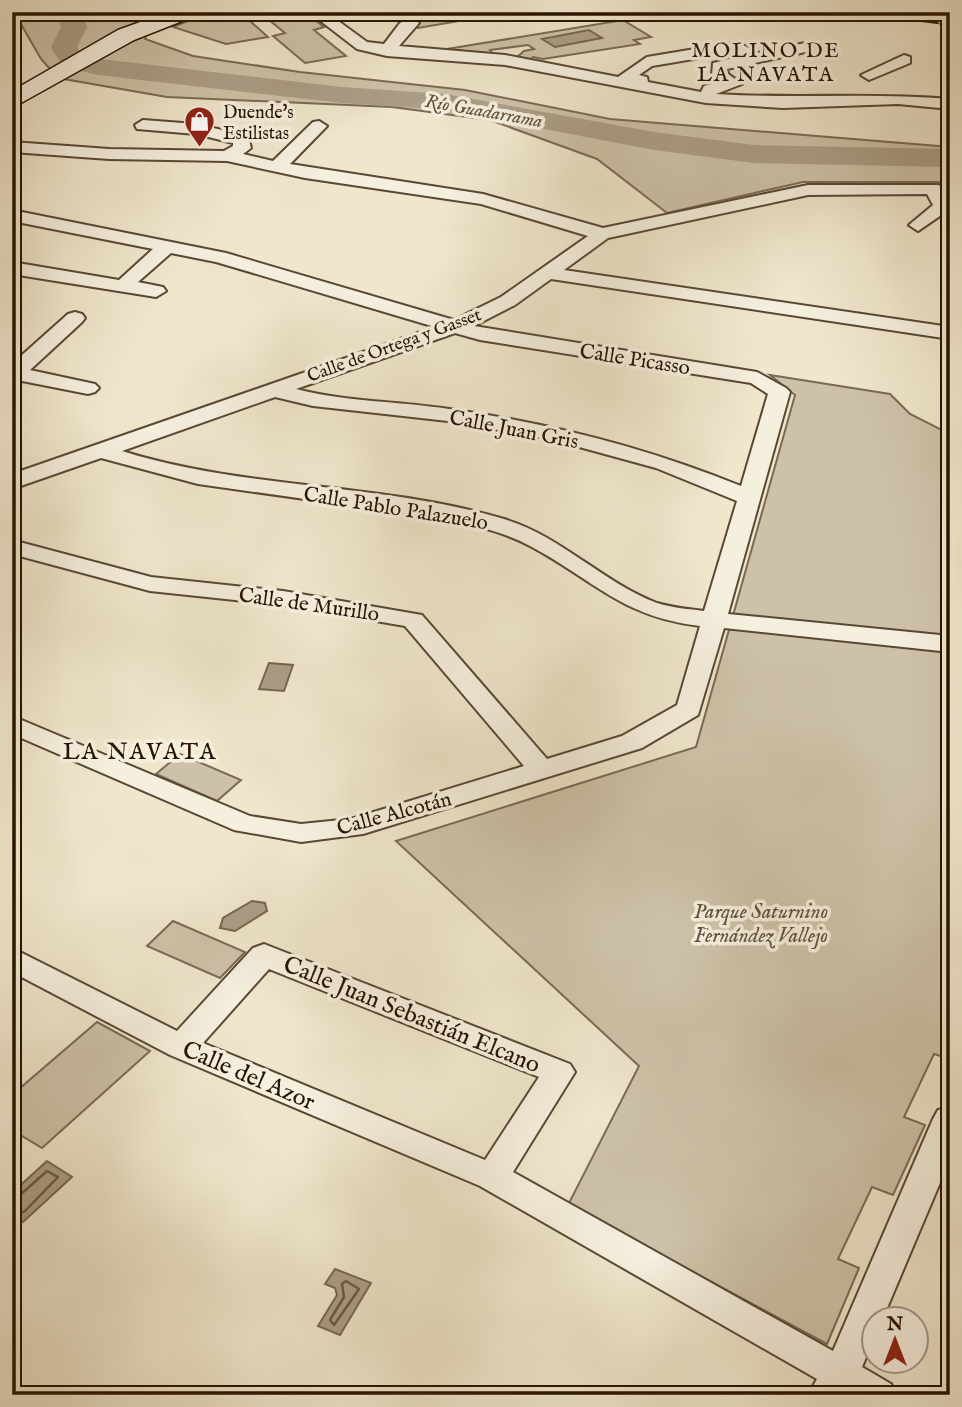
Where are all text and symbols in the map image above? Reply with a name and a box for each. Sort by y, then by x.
district label: MOLINO DE LA NAVATA [691,38,841,89]
water label: Río Guadarrama [423,90,544,134]
place label: Duende's Estilistas [223,102,294,146]
shop icon: Duende's Estilistas [183,105,217,149]
street label: Calle de Ortega y Gasset [304,304,485,389]
street label: Calle Picasso [578,338,692,383]
street label: Calle Juan Gris [447,405,581,456]
street label: Calle Pablo Palazuelo [302,482,490,537]
street label: Calle de Murillo [237,582,381,629]
district label: LA NAVATA [62,737,218,768]
street label: Calle Alcotán [334,786,455,843]
park label: Parque Saturnino Fernández Vallejo [694,899,828,950]
street label: Calle Juan Sebastián Elcano [278,950,544,1081]
street label: Calle del Azor [177,1034,320,1118]
north arrow [860,1306,930,1376]
text: N [886,1313,904,1337]

